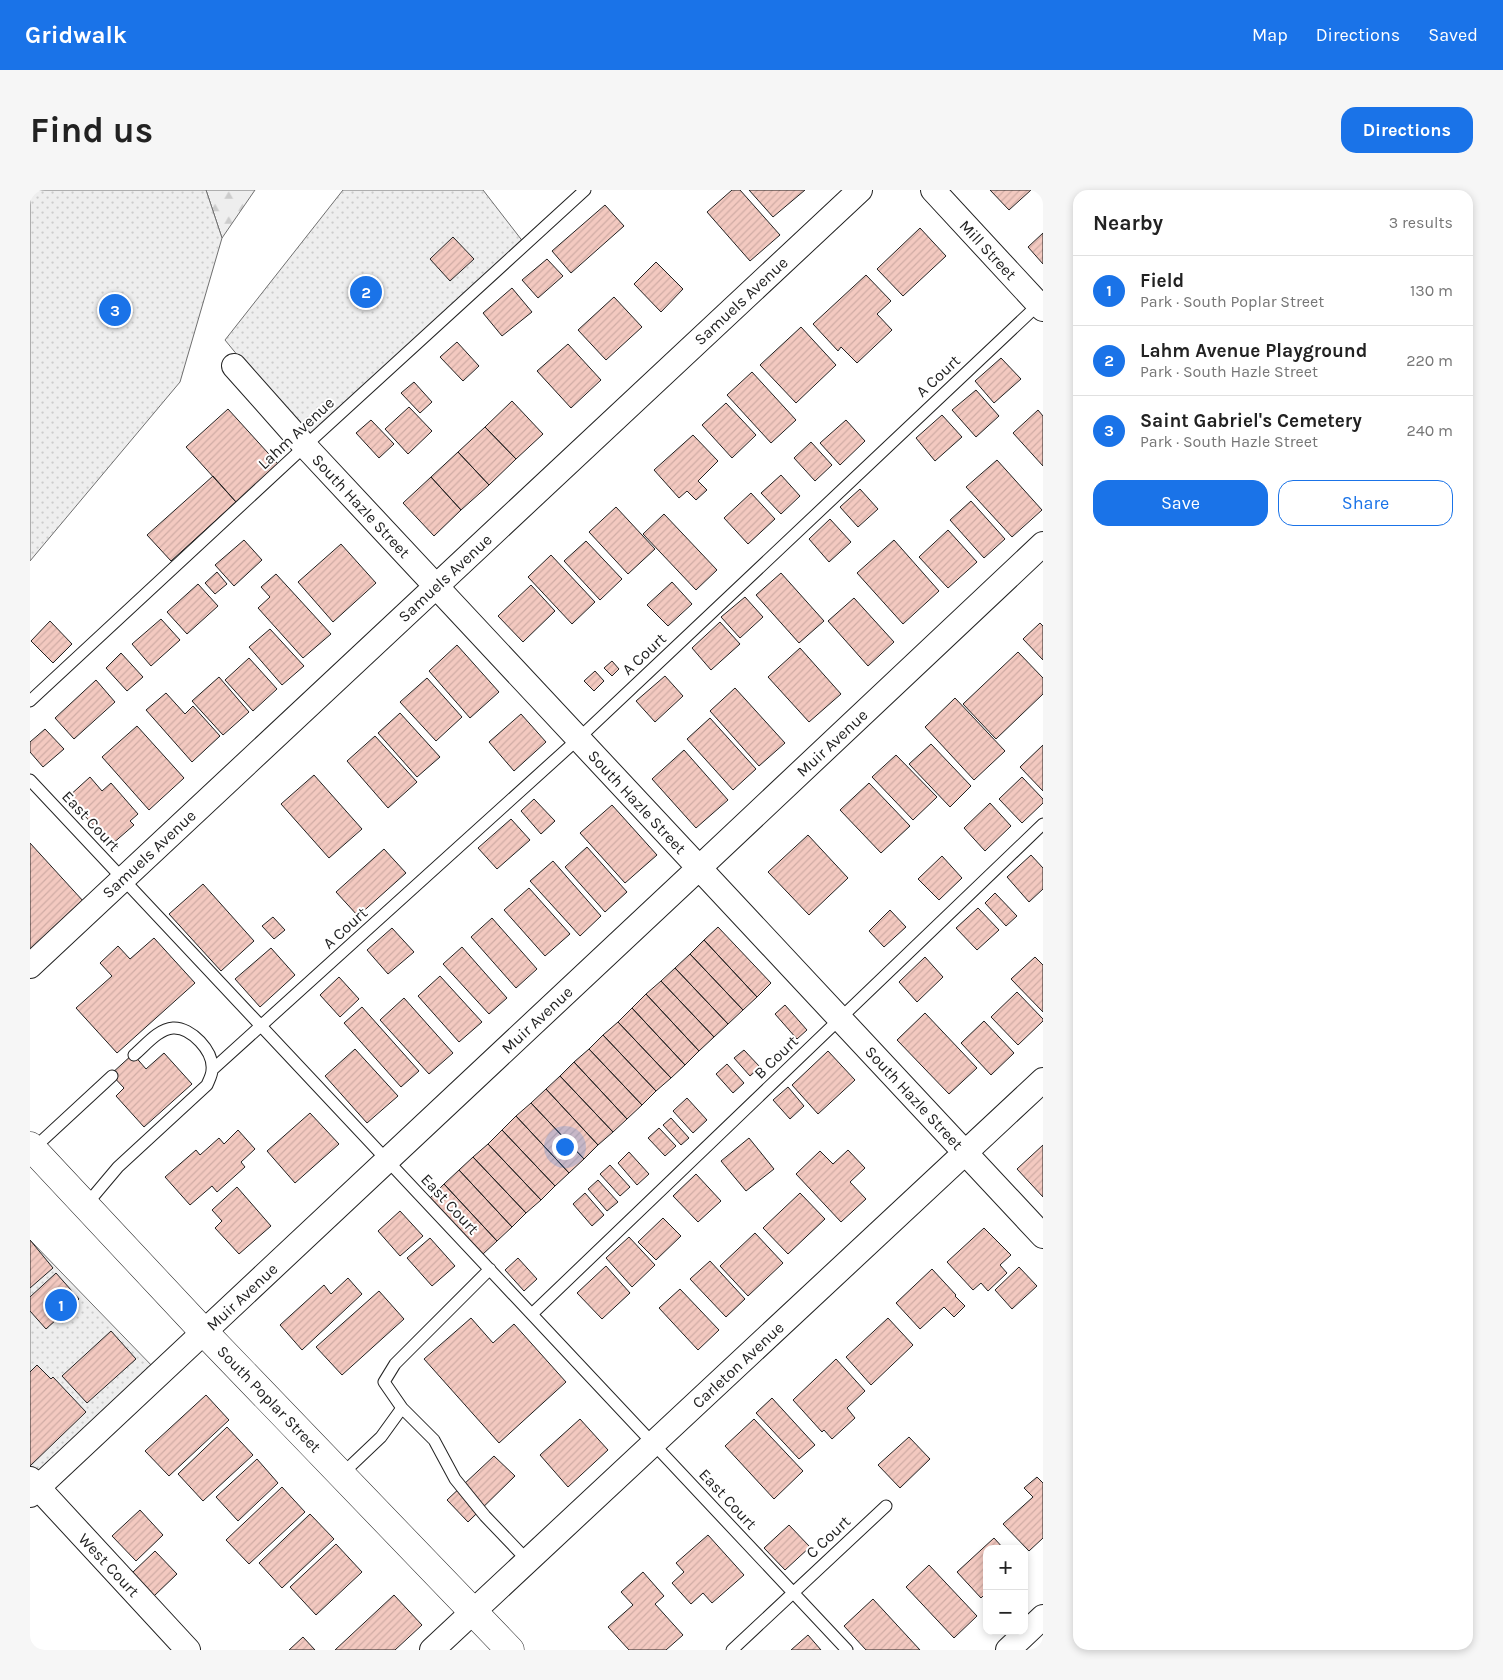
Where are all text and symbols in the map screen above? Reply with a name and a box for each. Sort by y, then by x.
text: Gridwalk [25,21,127,49]
text: Map [1252,24,1288,46]
text: Directions [1316,24,1400,46]
text: Saved [1428,24,1478,46]
button: Directions [1341,107,1473,153]
text: Find us [30,110,153,151]
text: Nearby [1093,211,1163,235]
text: 3 results [1389,213,1453,232]
street label: Mill Street [955,216,1021,284]
street label: Samuels Avenue [690,253,792,349]
text: Field [1140,270,1184,292]
pin: 2 [350,273,382,311]
text: 1 [1106,281,1112,300]
text: 130 m [1410,281,1453,300]
pin: 3 [99,291,131,329]
text: Park · South Poplar Street [1140,292,1324,311]
text: Lahm Avenue Playground [1140,340,1367,362]
street label: A Court [912,351,964,401]
text: 2 [1104,351,1114,370]
text: 220 m [1406,351,1453,370]
text: Park · South Hazle Street [1140,362,1318,381]
street label: Lahm Avenue [254,393,338,473]
text: Saint Gabriel's Cemetery [1140,410,1362,432]
text: 3 [1104,421,1114,440]
text: 240 m [1407,421,1453,440]
text: Park · South Hazle Street [1140,432,1318,451]
street label: South Hazle Street [308,450,414,562]
button: Save [1093,480,1268,526]
button: Share [1278,480,1453,526]
street label: Samuels Avenue [394,530,496,626]
street label: A Court [618,629,670,679]
street label: Muir Avenue [793,705,871,781]
street label: South Hazle Street [584,746,690,858]
street label: East Court [58,787,124,855]
street label: Samuels Avenue [98,806,200,902]
street label: A Court [319,903,371,953]
street label: Muir Avenue [498,982,576,1058]
street label: B Court [750,1031,802,1083]
street label: South Hazle Street [861,1042,967,1154]
your location [552,1134,578,1160]
street label: East Court [417,1170,483,1238]
street label: Muir Avenue [203,1259,281,1335]
pin: 1 [45,1286,77,1324]
street label: Carleton Avenue [688,1318,788,1412]
street label: South Poplar Street [213,1342,325,1456]
street label: East Court [695,1465,761,1533]
street label: C Court [802,1512,854,1562]
street label: West Court [75,1529,143,1601]
map controls [983,1545,1028,1635]
button: + [983,1545,1028,1590]
button: − [983,1590,1028,1635]

